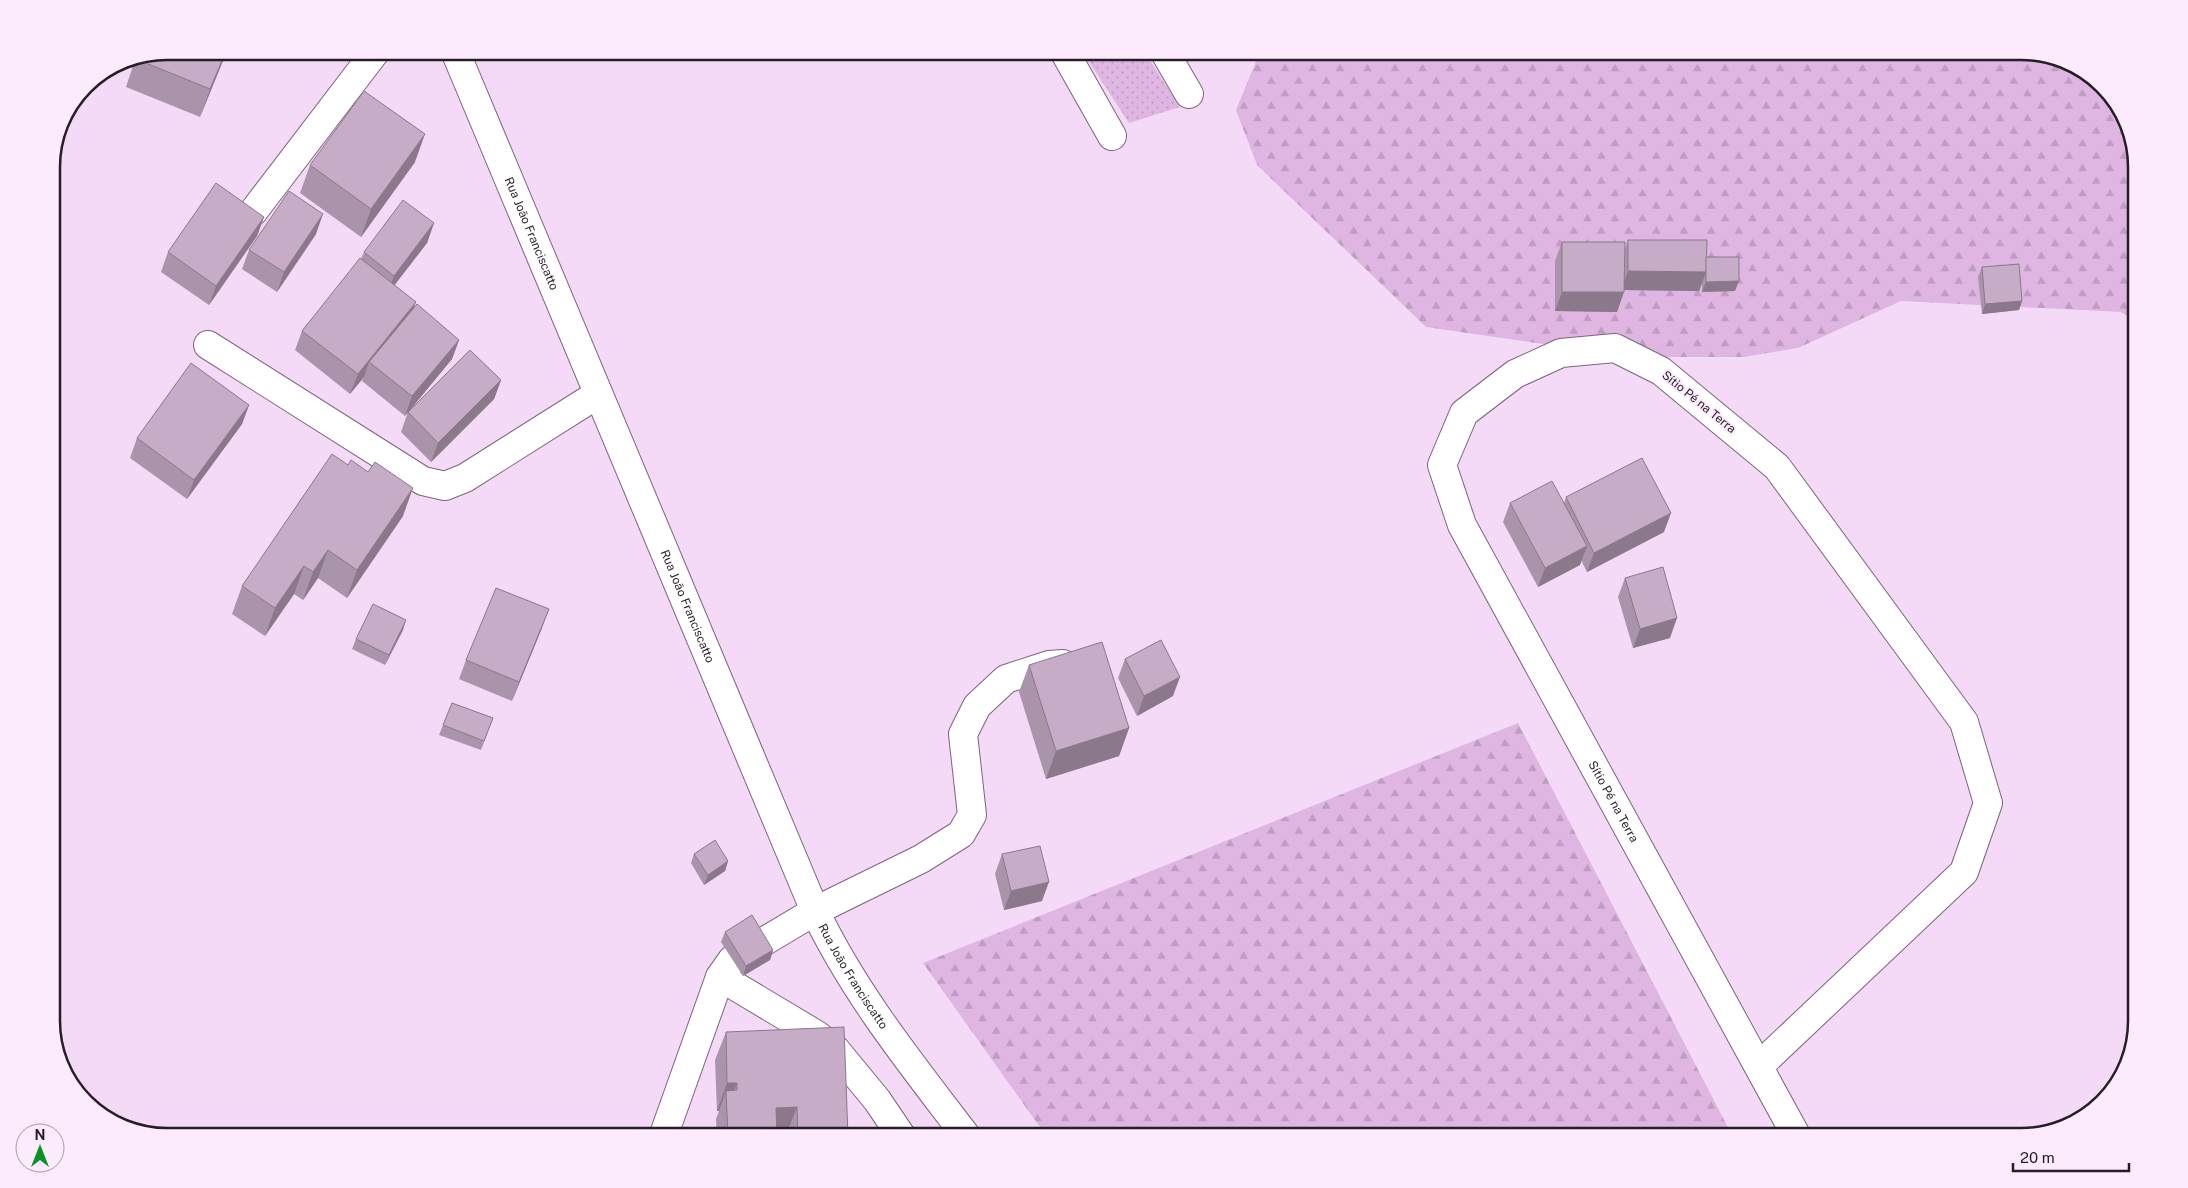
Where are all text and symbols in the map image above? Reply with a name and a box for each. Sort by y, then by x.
street label: Rua João Franciscatto [502,175,561,292]
street label: Sítio Pé na Terra [1659,368,1739,436]
street label: Rua João Franciscatto [658,548,717,665]
street label: Sítio Pé na Terra [1585,758,1641,845]
street label: Rua João Franciscatto [815,921,891,1032]
north arrow [15,1123,65,1173]
text: N [35,1127,45,1143]
scale bar [2013,1140,2129,1172]
text: 20 m [2020,1149,2055,1166]

